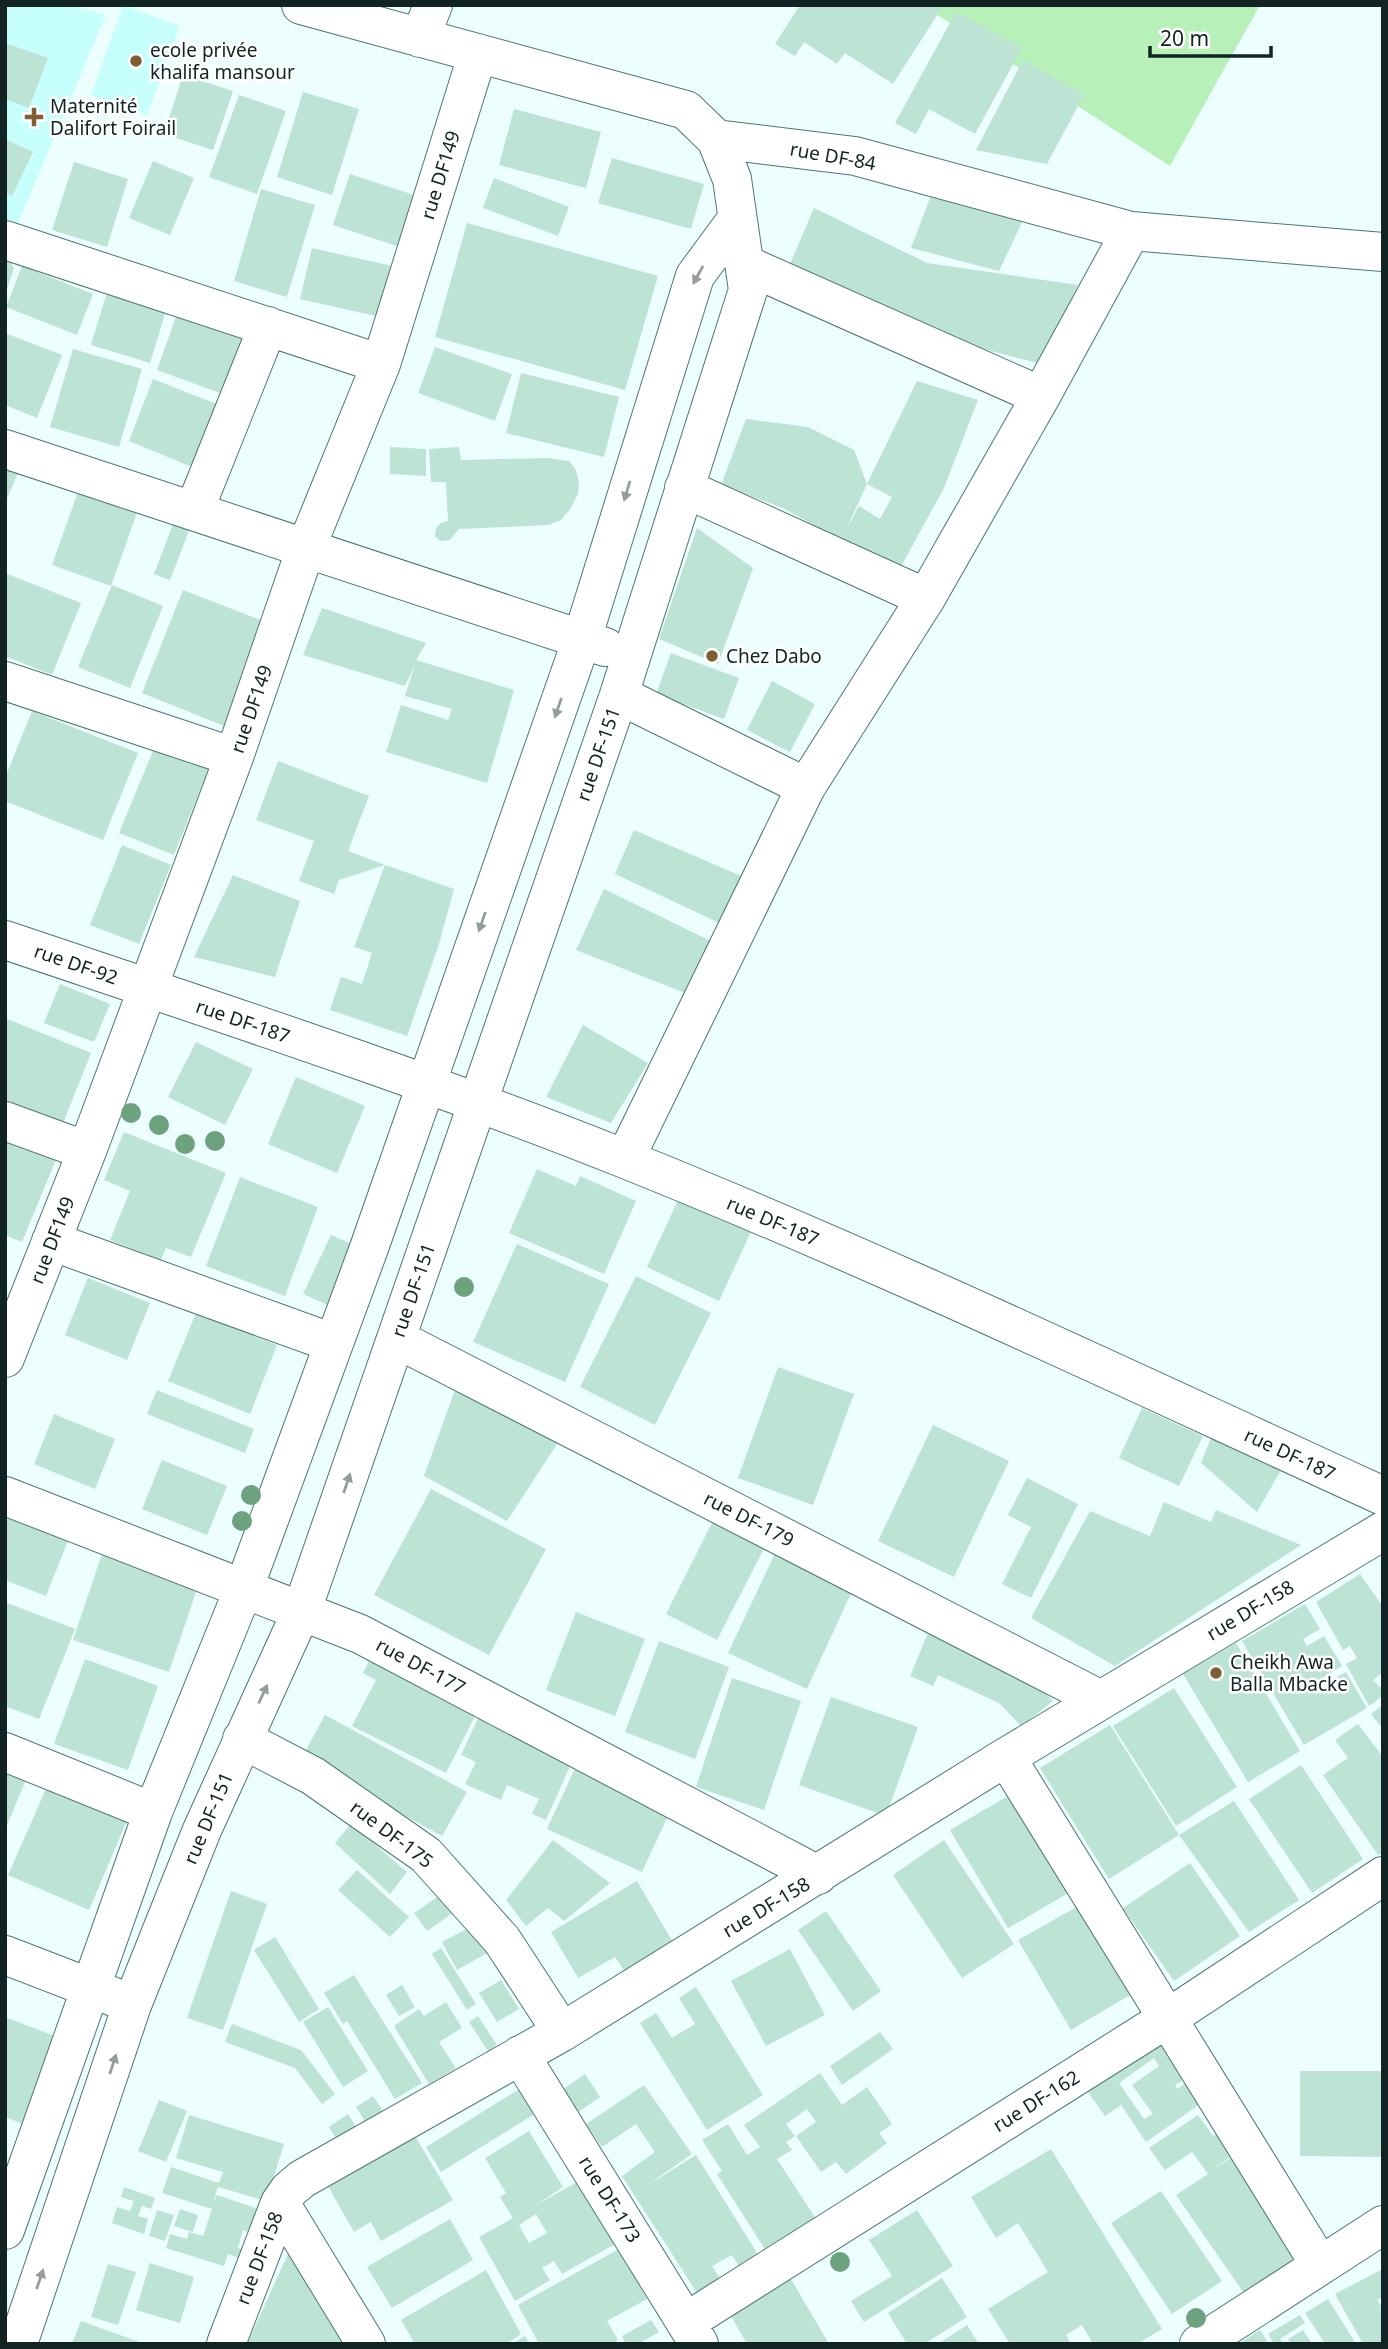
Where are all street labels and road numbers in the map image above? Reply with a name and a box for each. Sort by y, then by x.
street label: rue DF149 [414,127,466,223]
street label: rue DF-84 [788,136,878,176]
street label: rue DF149 [224,661,278,757]
street label: rue DF-151 [570,704,626,804]
street label: rue DF-92 [31,938,121,990]
street label: rue DF-187 [193,993,293,1049]
street label: rue DF-187 [723,1190,823,1252]
street label: rue DF149 [23,1193,81,1287]
street label: rue DF-151 [385,1240,441,1340]
street label: rue DF-187 [1240,1422,1340,1486]
street label: rue DF-179 [700,1485,798,1553]
street label: rue DF-158 [1201,1574,1299,1646]
street label: rue DF-177 [372,1632,470,1700]
street label: rue DF-151 [177,1768,239,1868]
street label: rue DF-175 [345,1794,439,1874]
street label: rue DF-158 [717,1871,815,1943]
street label: rue DF-162 [988,2064,1084,2138]
street label: rue DF-173 [573,2151,647,2247]
street label: rue DF-158 [229,2208,289,2308]

